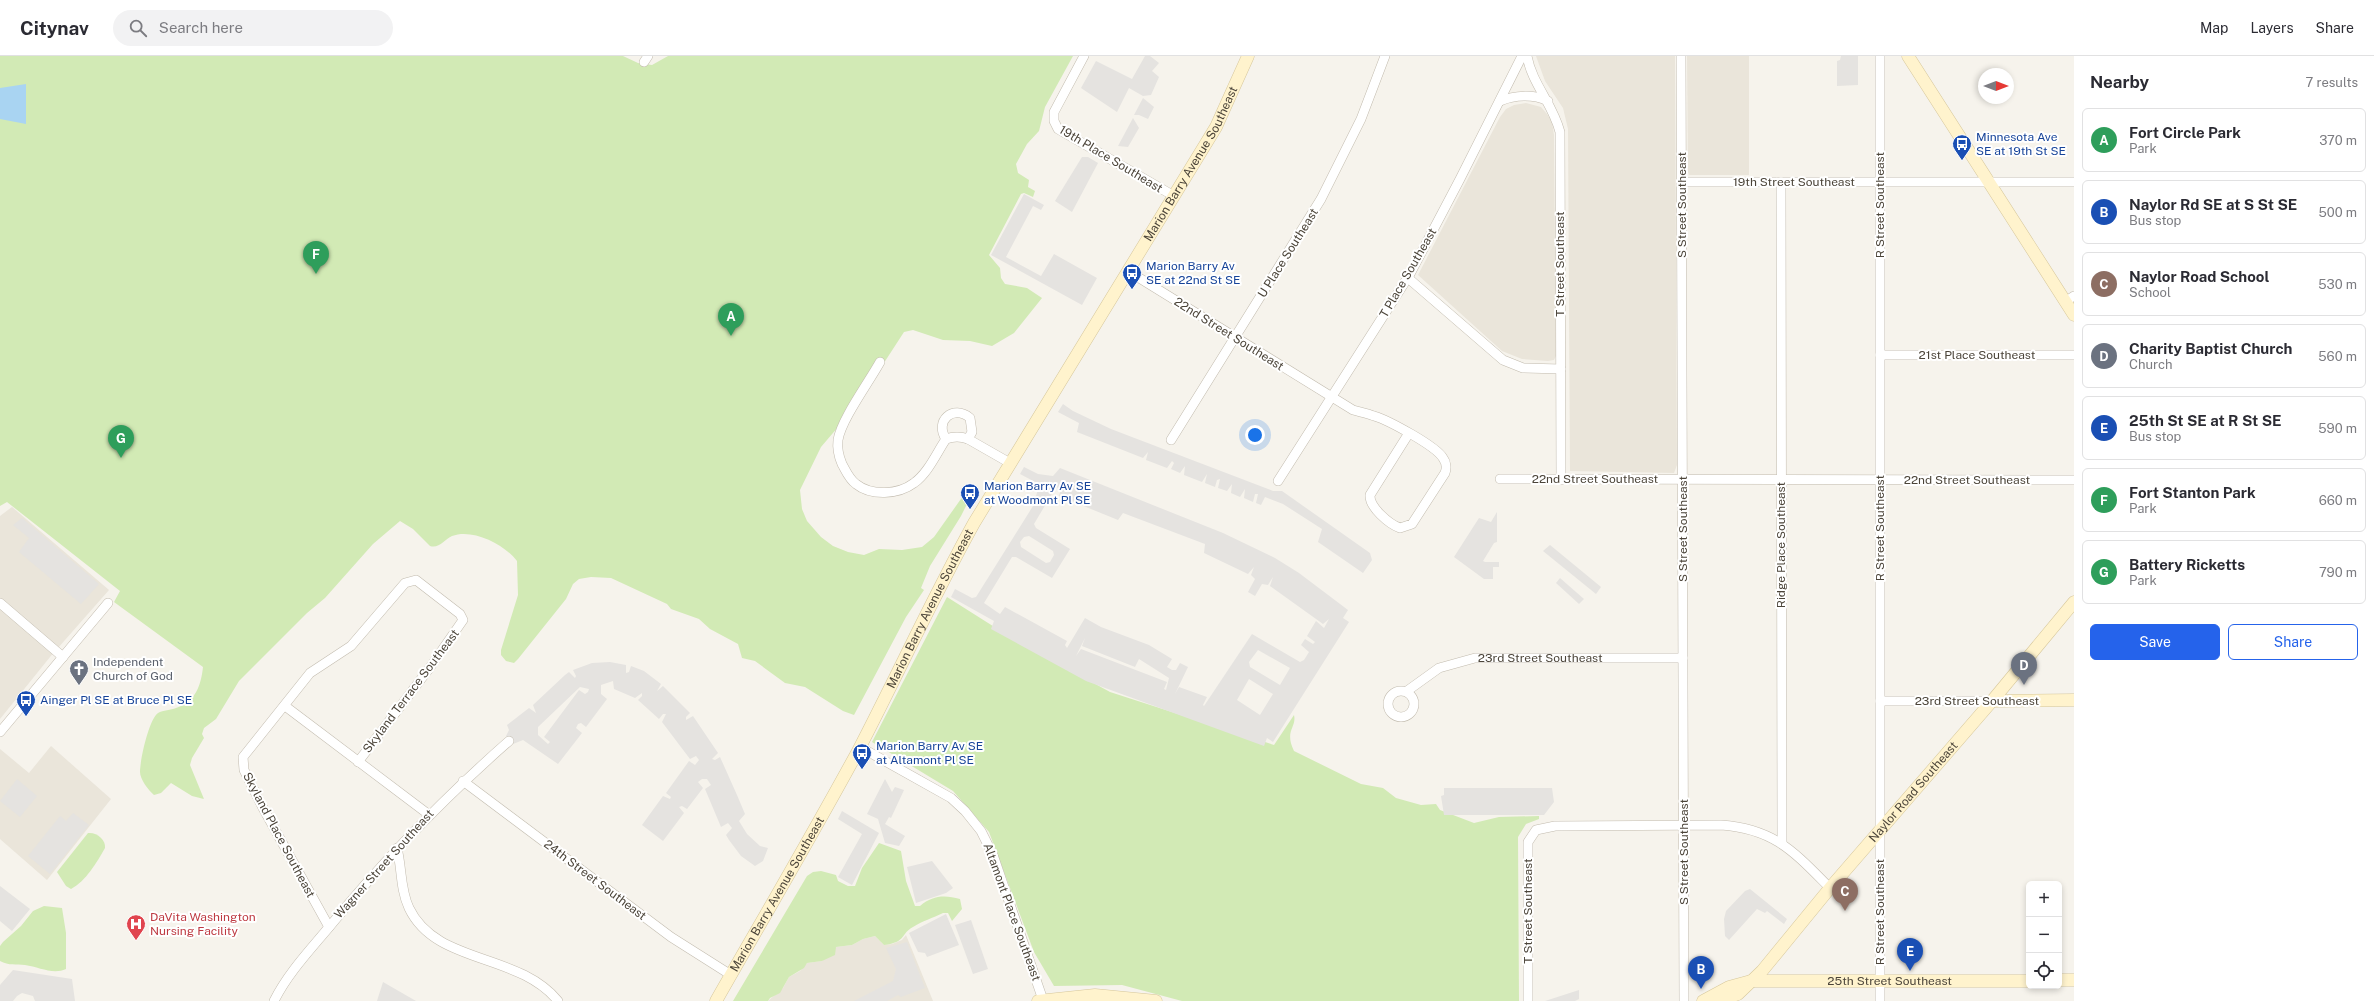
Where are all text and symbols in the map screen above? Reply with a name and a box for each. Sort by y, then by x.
search box [113,10,393,46]
text: Citynav [20,17,89,39]
icon: search [127,17,149,39]
text: Search here [159,19,243,36]
text: Map [2200,20,2228,36]
text: Layers [2250,20,2294,36]
text: Share [2316,20,2354,36]
north arrow [1978,68,2014,104]
text: Nearby [2090,72,2149,92]
text: 7 results [2305,75,2358,90]
street label: Marion Barry Avenue Southeast [1141,84,1241,244]
street label: 19th Place Southeast [1057,123,1166,196]
text: Fort Circle Park [2129,124,2241,141]
place label: Minnesota Ave SE at 19th St SE [1976,130,2066,158]
bus stop icon: Minnesota Ave SE at 19th St SE [1951,133,1973,161]
text: A [2099,133,2109,148]
text: 370 m [2319,133,2357,148]
text: Park [2129,141,2157,156]
street label: S Street Southeast [1675,152,1689,258]
street label: R Street Southeast [1873,152,1887,258]
street label: 19th Street Southeast [1733,175,1855,189]
text: Naylor Rd SE at S St SE [2129,196,2297,213]
text: B [2100,205,2108,220]
text: 500 m [2318,205,2357,220]
street label: U Place Southeast [1255,206,1321,300]
street label: T Street Southeast [1553,211,1567,317]
text: Bus stop [2129,213,2181,228]
street label: T Place Southeast [1377,225,1440,320]
pin: F [303,241,329,274]
place label: Marion Barry Av SE at 22nd St SE [1146,259,1240,287]
bus stop icon: Marion Barry Av SE at 22nd St SE [1121,262,1143,290]
text: Naylor Road School [2129,268,2269,285]
text: C [2099,277,2109,292]
text: 530 m [2318,277,2357,292]
text: School [2129,285,2171,300]
street label: 22nd Street Southeast [1172,295,1287,374]
pin: A [718,303,744,336]
text: Charity Baptist Church [2129,340,2292,357]
street label: 21st Place Southeast [1919,348,2036,362]
text: D [2099,349,2109,364]
text: 560 m [2318,349,2357,364]
text: Church [2129,357,2173,372]
text: 25th St SE at R St SE [2129,412,2282,429]
text: E [2100,421,2108,436]
text: 590 m [2318,421,2357,436]
pin: G [108,425,134,458]
your location [1245,425,1265,445]
text: Bus stop [2129,429,2181,444]
street label: 22nd Street Southeast [1532,472,1659,486]
street label: 22nd Street Southeast [1904,473,2031,487]
street label: R Street Southeast [1873,475,1887,581]
street label: S Street Southeast [1676,476,1690,582]
place label: Marion Barry Av SE at Woodmont Pl SE [984,479,1091,507]
bus stop icon: Marion Barry Av SE at Woodmont Pl SE [959,482,981,510]
street label: Ridge Place Southeast [1774,482,1788,608]
text: Fort Stanton Park [2129,484,2256,501]
text: F [2100,493,2108,508]
text: 660 m [2319,493,2357,508]
text: Park [2129,501,2157,516]
street label: Marion Barry Avenue Southeast [884,526,976,691]
text: Battery Ricketts [2129,556,2245,573]
text: G [2099,565,2109,580]
text: 790 m [2319,565,2357,580]
text: Park [2129,573,2157,588]
button: Save [2090,624,2220,660]
button: Share [2228,624,2358,660]
street label: Skyland Terrace Southeast [360,626,462,755]
street label: 23rd Street Southeast [1478,651,1603,665]
pin: D [2011,652,2037,685]
place label: Independent Church of God [93,655,173,683]
church icon: Independent Church of God [68,658,90,686]
bus stop icon: Ainger Pl SE at Bruce Pl SE [15,689,37,717]
place label: Ainger Pl SE at Bruce Pl SE [40,693,192,707]
street label: 23rd Street Southeast [1915,694,2040,708]
place label: Marion Barry Av SE at Altamont Pl SE [876,739,983,767]
street label: Naylor Road Southeast [1866,739,1961,845]
bus stop icon: Marion Barry Av SE at Altamont Pl SE [851,742,873,770]
street label: Skyland Place Southeast [240,770,318,900]
street label: S Street Southeast [1677,799,1691,905]
street label: Wagner Street Southeast [331,806,437,921]
street label: Marion Barry Avenue Southeast [727,814,827,974]
street label: 24th Street Southeast [541,837,649,923]
street label: Altamont Place Southeast [981,841,1044,983]
street label: T Street Southeast [1521,858,1535,964]
street label: R Street Southeast [1873,859,1887,965]
pin: C [1832,878,1858,911]
map controls [2026,881,2062,989]
button: + [2026,881,2062,917]
place label: DaVita Washington Nursing Facility [150,910,256,938]
hospital icon: DaVita Washington Nursing Facility [125,913,147,941]
button: − [2026,917,2062,953]
pin: E [1897,938,1923,971]
button: locate [2026,953,2062,989]
pin: B [1688,956,1714,989]
street label: 25th Street Southeast [1827,974,1952,988]

